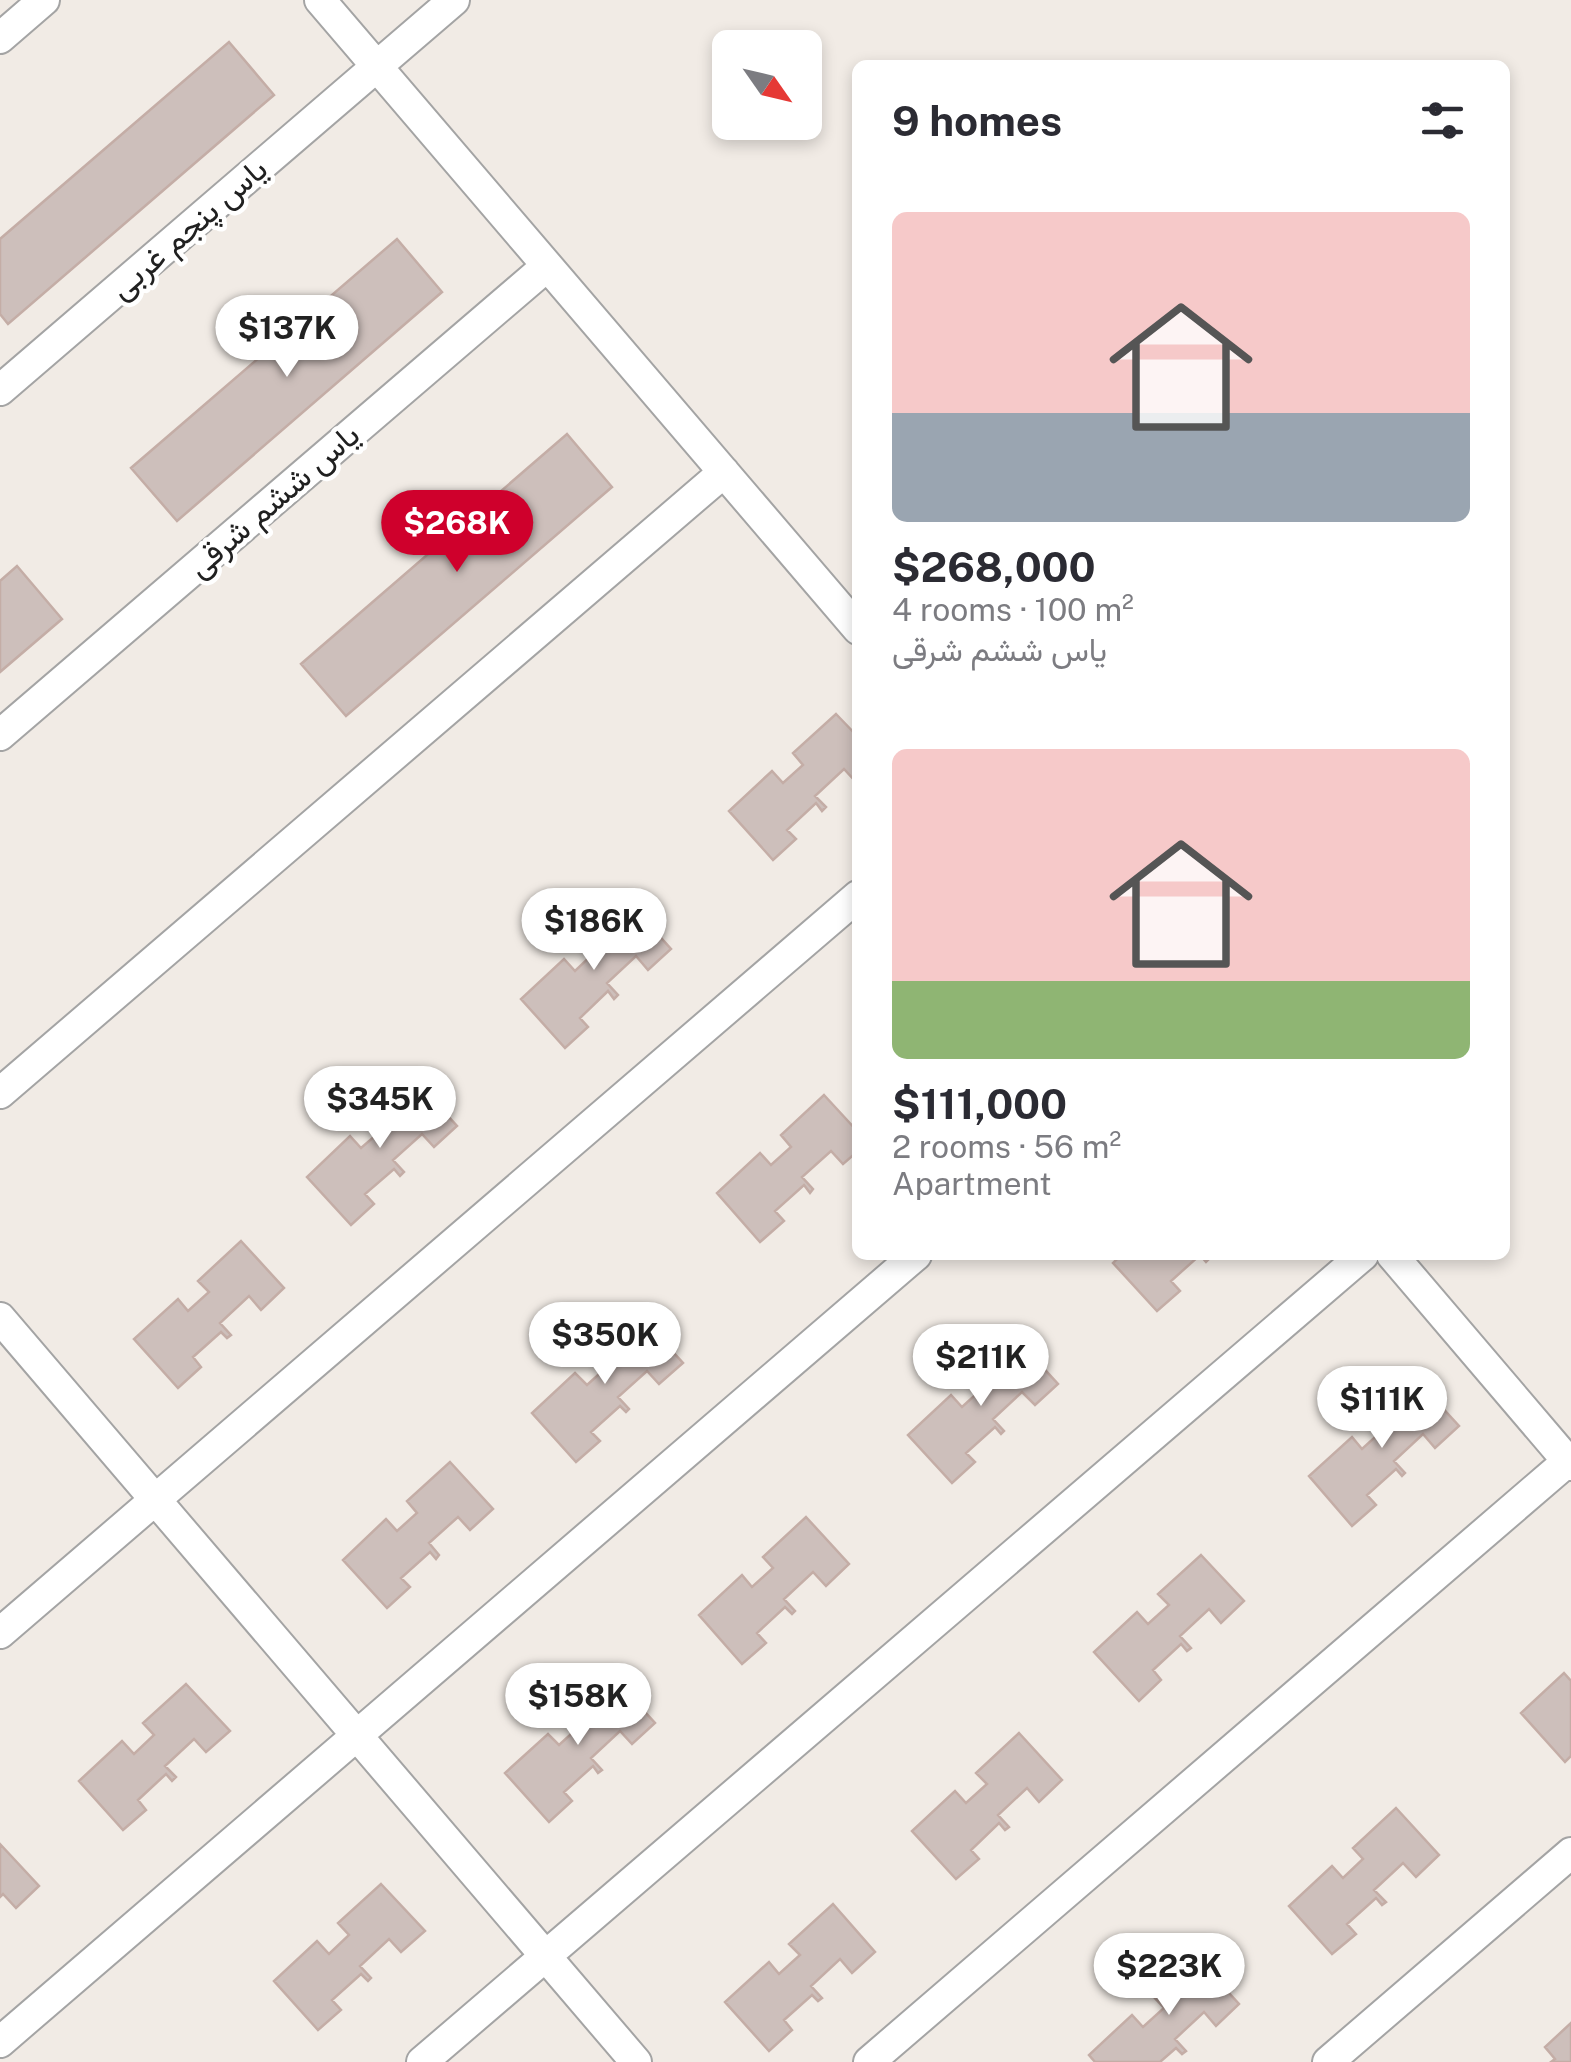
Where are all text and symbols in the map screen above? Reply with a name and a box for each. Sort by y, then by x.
north arrow [712,30,822,140]
map controls [712,30,822,140]
icon: filters [1415,93,1470,148]
text: 9 homes [892,96,1062,145]
street label: یاس پنجم غربی [102,150,277,309]
icon: home [1091,277,1271,457]
pin: $137K [217,295,357,380]
text: $137K [237,309,337,346]
street label: یاس ششم شرقی [180,415,368,587]
pin: $268K [387,490,527,575]
text: $268K [403,504,511,541]
text: $268,000 [892,542,1096,591]
text: 4 rooms · 100 m² [892,591,1134,628]
text: یاس ششم شرقی [892,631,1107,668]
icon: home [1091,814,1271,994]
pin: $186K [524,888,664,973]
text: $186K [544,902,644,939]
pin: $345K [310,1066,450,1151]
text: $111,000 [892,1079,1067,1128]
text: $345K [326,1080,434,1117]
text: 2 rooms · 56 m² [892,1128,1121,1165]
text: Apartment [892,1165,1052,1202]
pin: $350K [535,1302,675,1387]
text: $350K [551,1316,659,1353]
pin: $211K [911,1324,1051,1409]
text: $211K [935,1338,1027,1375]
pin: $111K [1312,1366,1452,1451]
text: $111K [1339,1380,1425,1417]
pin: $158K [508,1663,648,1748]
text: $158K [527,1677,629,1714]
pin: $223K [1099,1933,1239,2018]
text: $223K [1116,1947,1222,1984]

